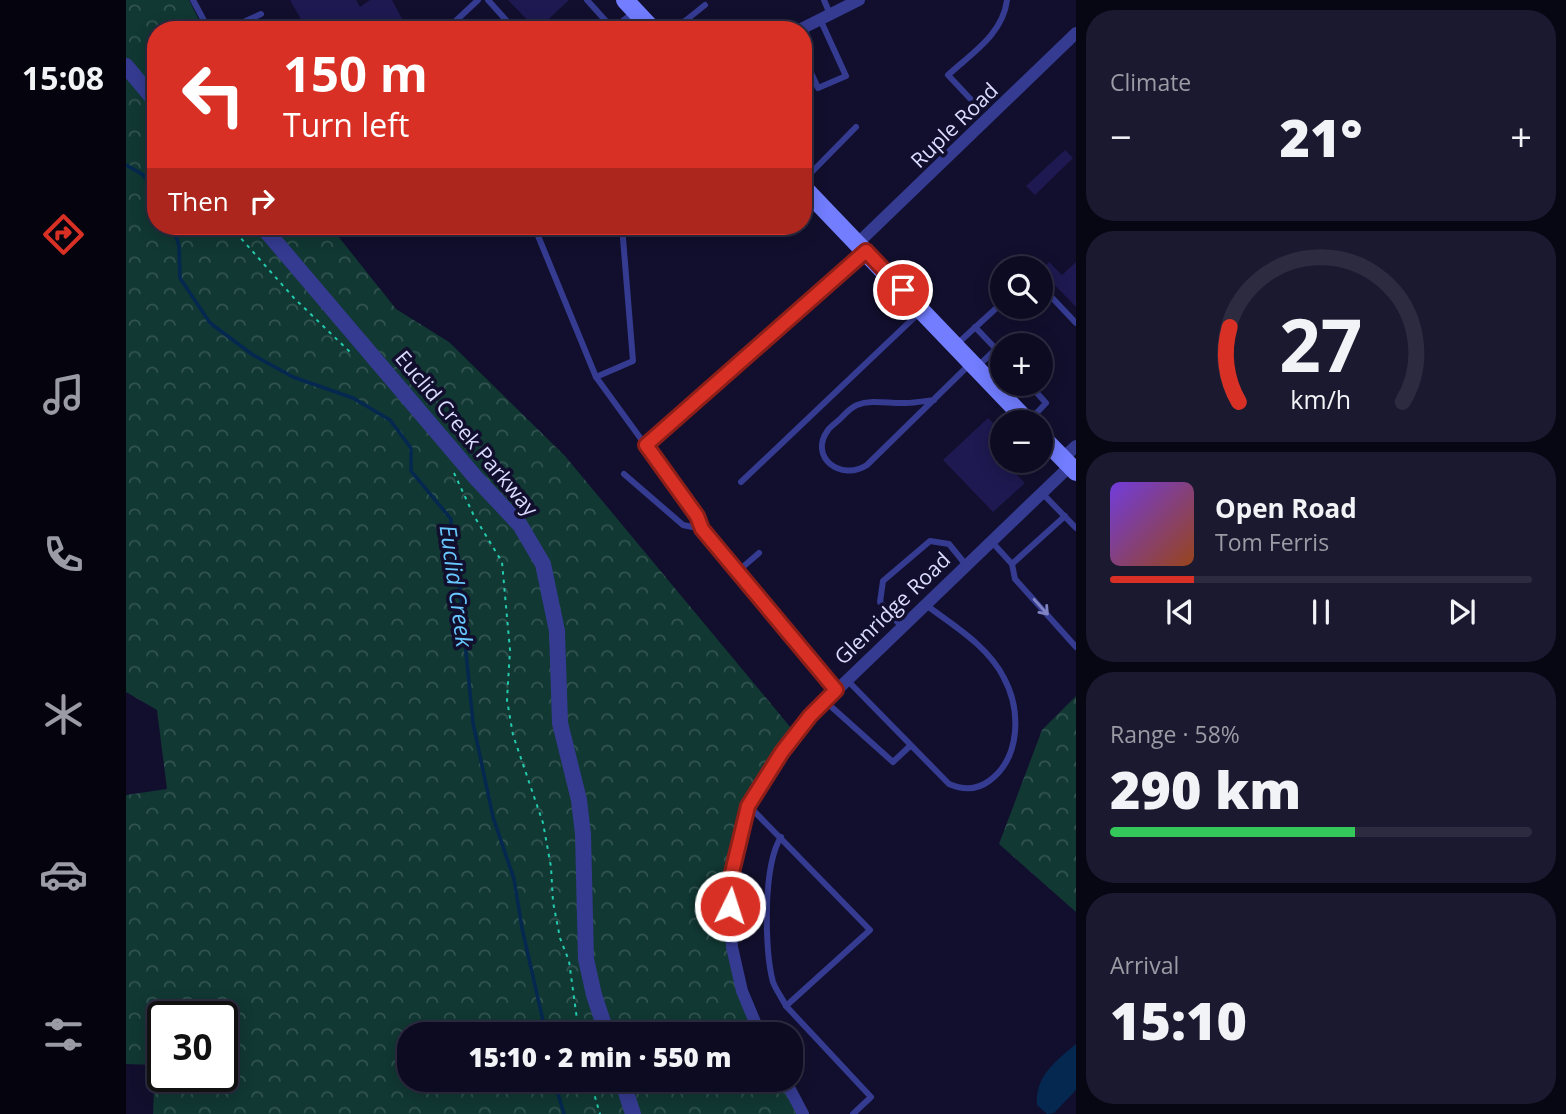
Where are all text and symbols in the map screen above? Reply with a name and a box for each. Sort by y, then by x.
text: 150 m [283,40,428,106]
icon: left [168,49,259,140]
text: 15:08 [22,56,104,99]
text: Climate [1110,66,1191,98]
street label: Ruple Road [904,76,1004,174]
text: 21° [1280,101,1362,172]
text: Turn left [283,103,409,146]
text: − [1110,110,1132,162]
text: + [1510,110,1532,162]
icon: right [243,182,281,220]
text: Then [168,183,229,219]
icon: directions [39,210,88,259]
map controls [990,256,1053,473]
button: search [990,256,1053,319]
pin [873,260,933,320]
icon: arrive [884,271,922,309]
text: 27 [1279,295,1363,394]
button: + [990,333,1053,396]
street label: Euclid Creek Parkway [389,344,545,522]
icon: music [39,370,88,419]
text: km/h [1291,382,1351,416]
button: − [990,410,1053,473]
text: Open Road [1215,490,1357,526]
water label: Euclid Creek [433,523,482,650]
text: Tom Ferris [1215,526,1329,558]
icon: phone [39,530,88,579]
street label: Glenridge Road [828,546,956,670]
icon: previous [1161,593,1199,631]
icon: pause [1302,593,1340,631]
icon: next [1443,593,1481,631]
one-way arrow [1032,598,1049,615]
icon: climate [39,690,88,739]
text: Range · 58% [1110,718,1240,750]
text: 290 km [1110,753,1301,824]
icon: car [39,850,88,899]
position arrow [693,869,767,943]
text: Arrival [1110,949,1179,981]
text: 15:10 [1110,984,1247,1055]
speed limit sign: 30 [147,1001,238,1092]
icon: filters [39,1010,88,1059]
text: 15:10 · 2 min · 550 m [469,1039,731,1075]

